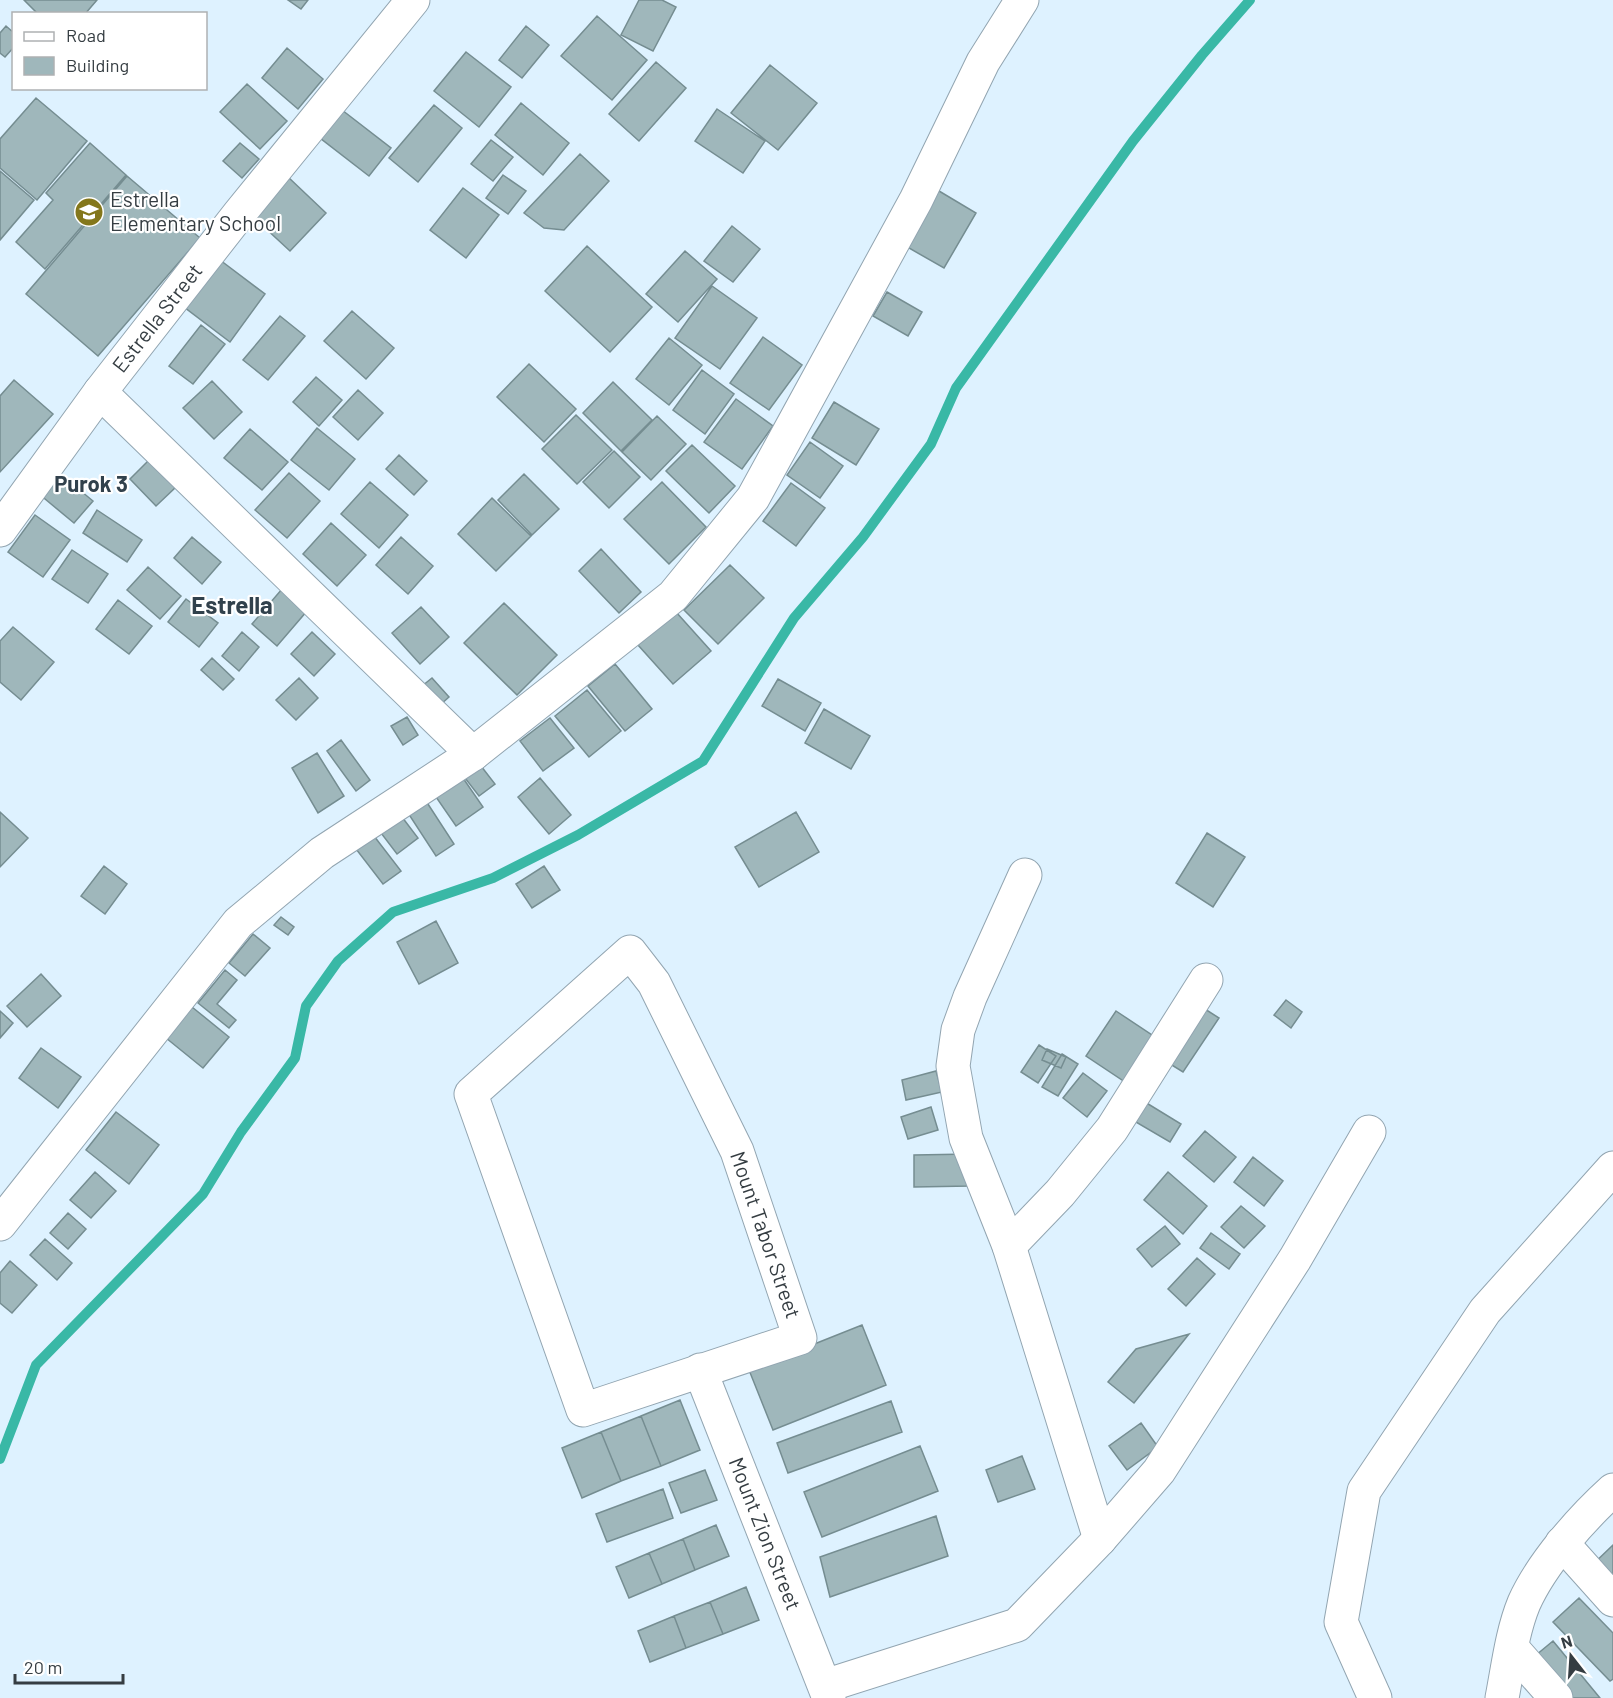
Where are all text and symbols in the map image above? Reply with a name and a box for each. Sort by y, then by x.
legend [12,12,207,90]
text: Road [66,24,106,46]
text: Building [66,54,129,76]
place label: Estrella Elementary School [110,186,281,235]
school or university icon: Estrella Elementary School [73,196,105,228]
street label: Estrella Street [106,258,207,377]
district label: Purok 3 [54,470,128,496]
district label: Estrella [191,590,273,619]
street label: Mount Tabor Street [726,1148,807,1321]
street label: Mount Zion Street [725,1453,807,1613]
north arrow [1541,1626,1601,1686]
text: N [1559,1631,1574,1652]
scale bar [15,1647,123,1685]
text: 20 m [24,1656,62,1678]

